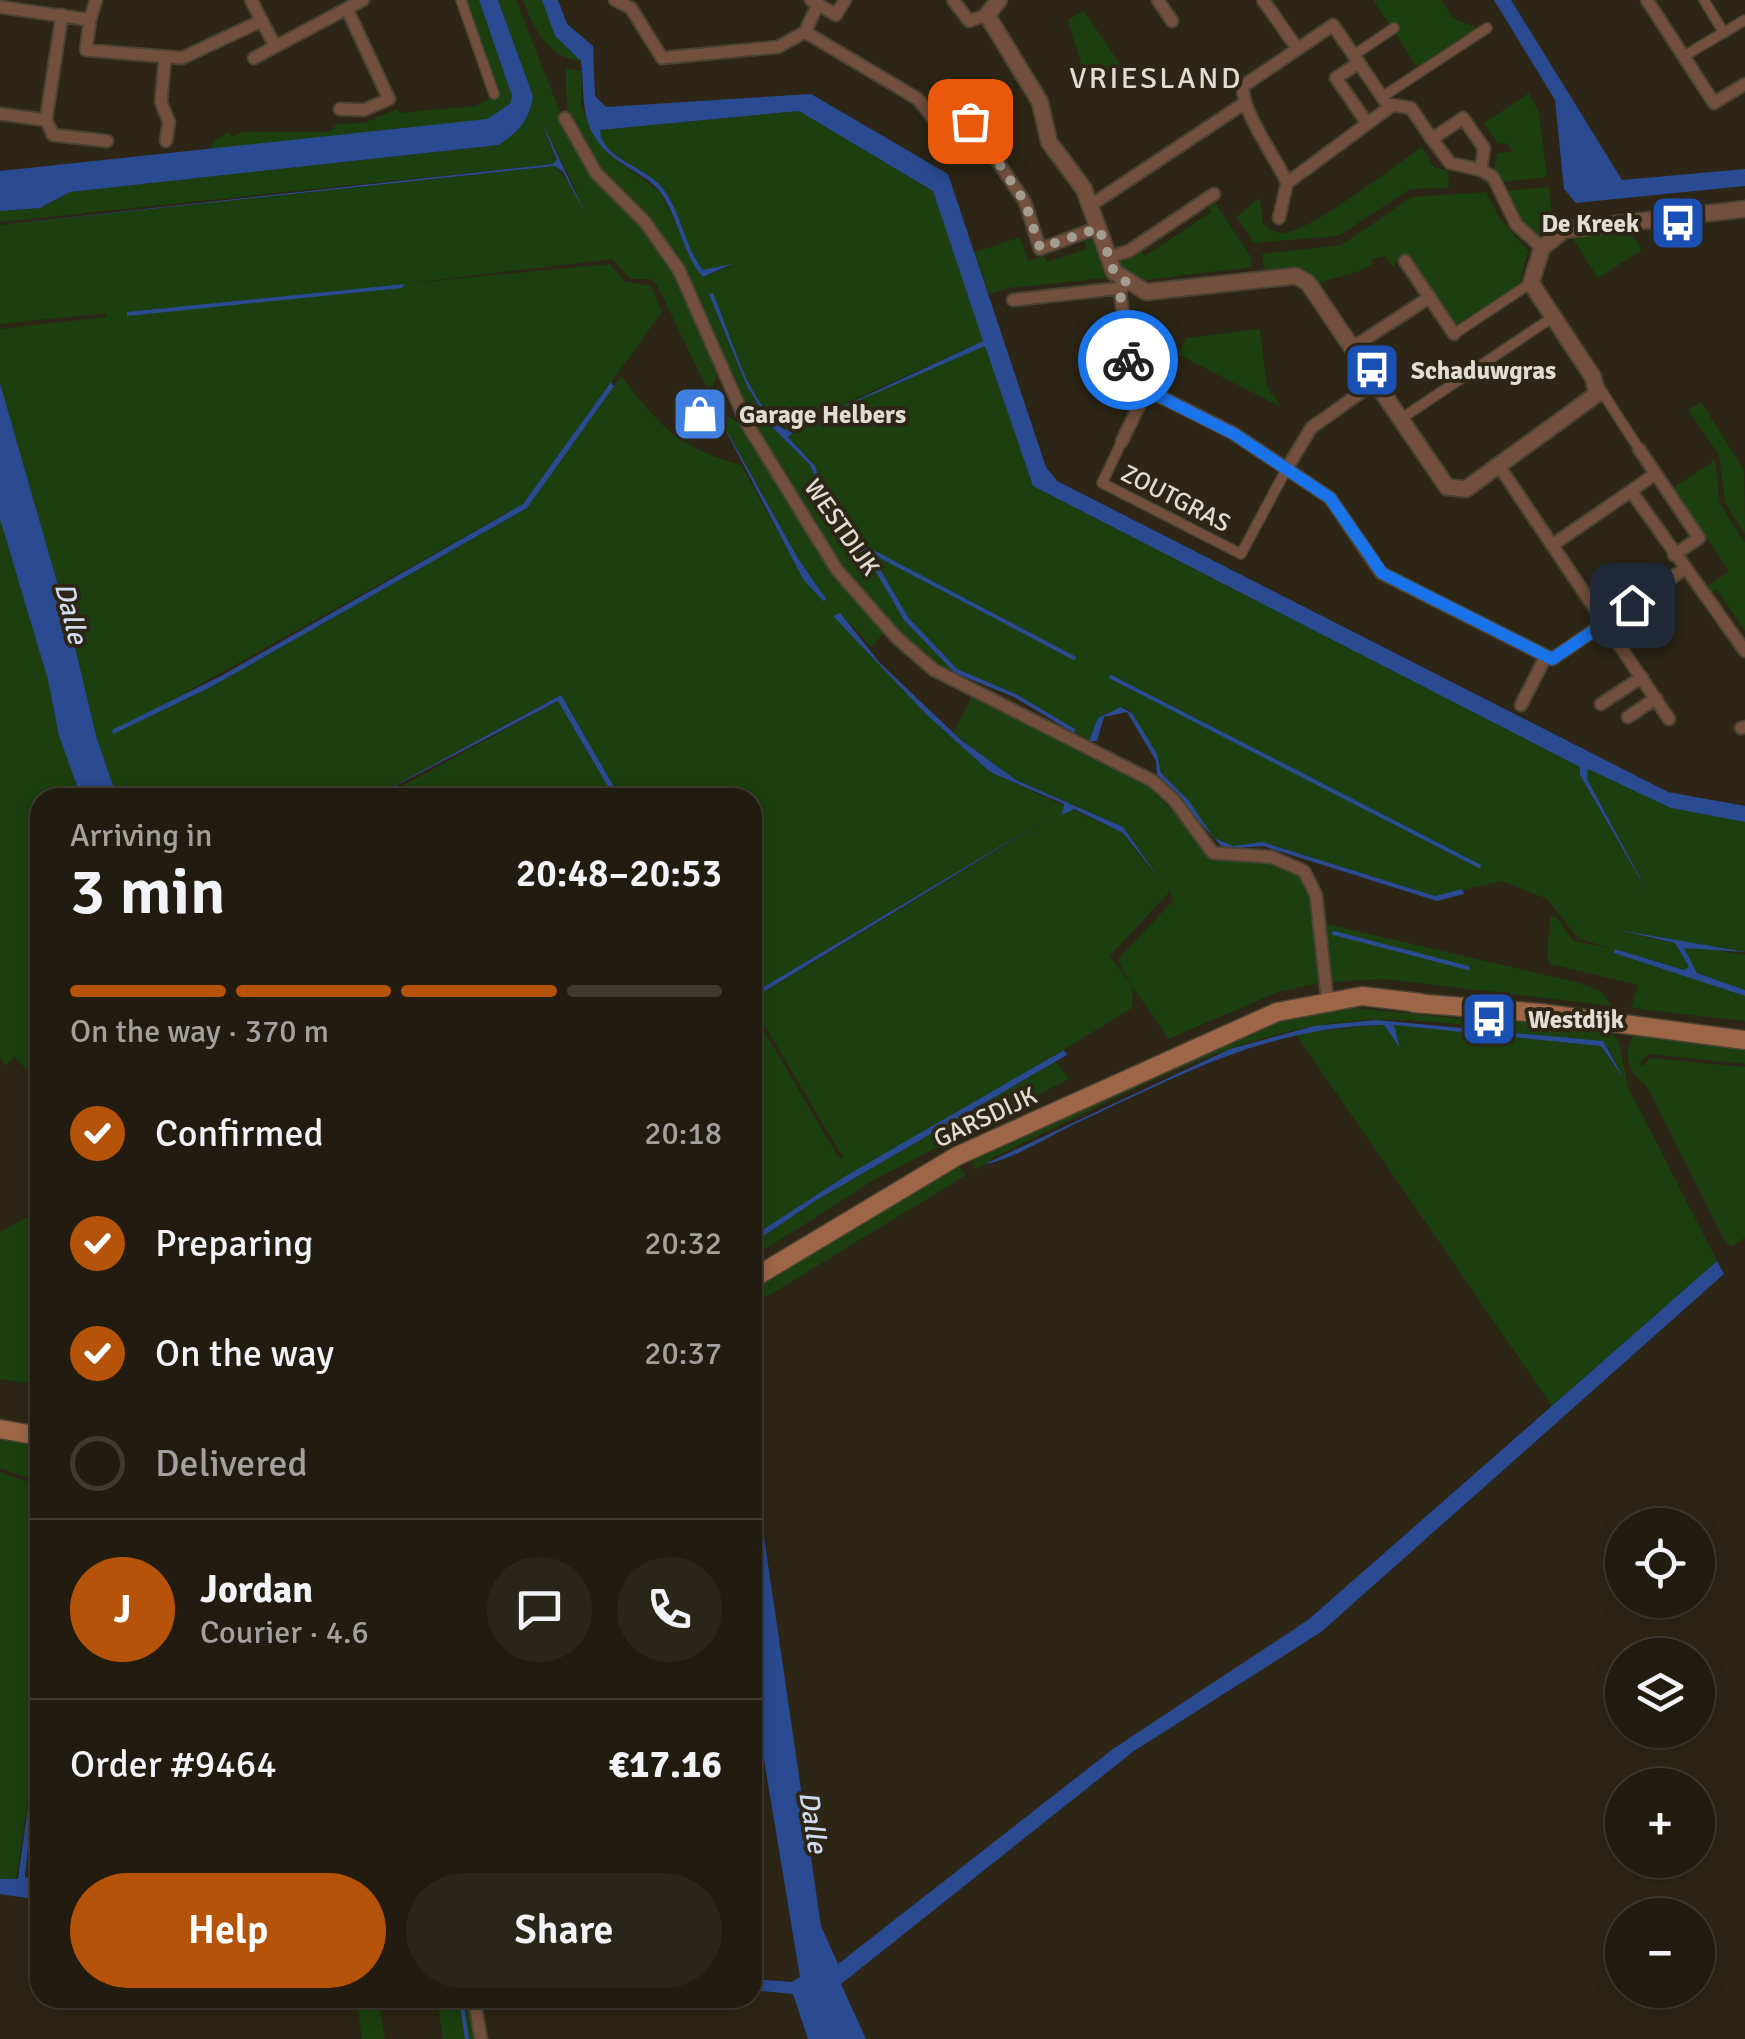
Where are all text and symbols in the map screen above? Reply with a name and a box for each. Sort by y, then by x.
district label: VRIESLAND [1069,60,1243,97]
pin [928,79,1013,164]
icon: bag [943,94,998,149]
bus stop icon: De Kreek [1648,193,1708,253]
place label: De Kreek [1541,208,1639,239]
courier [1078,310,1178,410]
icon: bike [1101,333,1156,388]
bus stop icon: Schaduwgras [1342,340,1402,400]
place label: Schaduwgras [1411,355,1556,386]
shop icon: Garage Helbers [670,384,730,444]
place label: Garage Helbers [739,399,906,430]
street label: ZOUTGRAS [1116,457,1236,539]
street label: WESTDIJK [798,473,886,581]
pin [1590,563,1675,648]
icon: home [1605,578,1660,633]
water label: Dalle [47,579,95,649]
text: Arriving in [70,816,212,855]
text: 20:48–20:53 [516,850,722,897]
text: 3 min [70,852,226,932]
bus stop icon: Westdijk [1459,989,1519,1049]
place label: Westdijk [1528,1004,1624,1035]
text: On the way · 370 m [70,1012,329,1051]
street label: GARSDIJK [929,1080,1041,1154]
icon: check [70,1106,125,1161]
text: Confirmed [155,1110,324,1157]
text: 20:18 [644,1114,722,1153]
icon: check [70,1216,125,1271]
text: Preparing [155,1220,313,1267]
text: 20:32 [644,1224,722,1263]
icon: check [70,1326,125,1381]
text: On the way [155,1330,334,1377]
text: 20:37 [644,1334,722,1373]
text: Delivered [155,1440,308,1487]
map controls [1605,1508,1715,2008]
button: locate [1605,1508,1715,1618]
button: chat [487,1557,592,1662]
button: phone [617,1557,722,1662]
text: Jordan [200,1566,313,1613]
text: J [114,1586,131,1633]
text: Courier · 4.6 [200,1613,369,1652]
button: layers [1605,1638,1715,1748]
text: Order #9464 [70,1741,277,1788]
text: €17.16 [609,1741,722,1788]
button: + [1605,1768,1715,1878]
water label: Dalle [791,1789,835,1857]
button: Help [70,1873,386,1988]
button: Share [406,1873,722,1988]
button: − [1605,1898,1715,2008]

